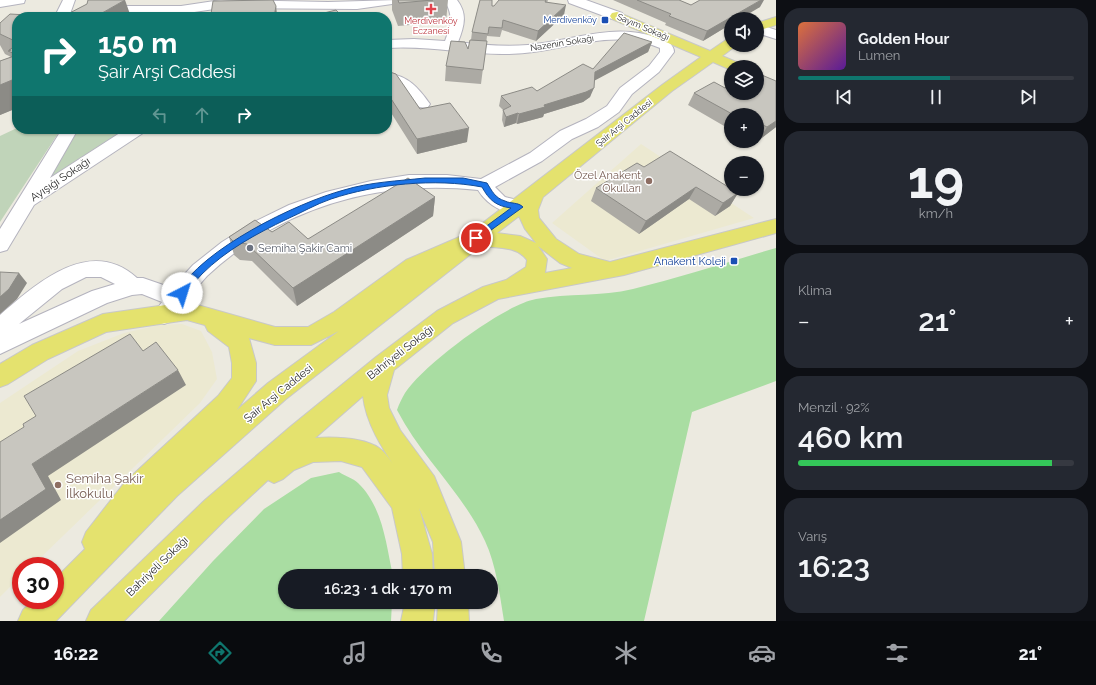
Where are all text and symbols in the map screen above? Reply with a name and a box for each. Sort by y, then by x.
marker: Merdivenköy Eczanesi [426,4,436,14]
street label: Sayım Sokağı [615,12,671,42]
map controls [724,12,764,196]
button: sound [724,12,764,52]
place label: Merdivenköy [544,15,597,25]
marker: Merdivenköy [600,15,610,25]
place label: Merdivenköy Eczanesi [404,16,458,36]
text: 150 m [98,27,177,60]
icon: right [32,28,84,80]
text: Golden Hour [858,30,949,48]
street label: Nazenin Sokağı [530,33,595,53]
text: Lumen [858,48,900,63]
button: layers [724,60,764,100]
text: Şair Arşi Caddesi [98,61,236,82]
icon: previous [833,86,855,108]
icon: pause [925,86,947,108]
icon: next [1017,86,1039,108]
street label: Şair Arşi Caddesi [594,97,654,149]
icon: left [149,104,171,126]
icon: ahead [191,104,213,126]
icon: right [233,104,255,126]
button: + [724,108,764,148]
text: 19 [908,149,964,210]
street label: Ayışığı Sokağı [28,155,93,204]
button: − [724,156,764,196]
place label: Özel Anakent Okulları [574,169,641,195]
marker: Özel Anakent Okulları [644,176,654,186]
text: km/h [919,206,953,221]
pin [459,221,493,255]
icon: arrive [465,227,487,249]
place label: Semiha Şakir Cami [258,242,352,255]
marker: Semiha Şakir Cami [245,243,255,253]
place label: Anakent Koleji [654,255,726,268]
marker: Anakent Koleji [729,256,739,266]
position arrow [161,272,203,314]
text: Klima [798,283,832,298]
text: 21° [918,303,957,338]
text: − [798,308,810,334]
text: + [1065,308,1074,334]
street label: Bahriyeli Sokağı [365,322,436,382]
street label: Şair Arşi Caddesi [241,362,315,425]
text: Menzil · 92% [798,400,870,415]
text: 460 km [798,420,903,455]
place label: Semiha Şakir İlkokulu [66,471,144,501]
marker: Semiha Şakir İlkokulu [53,480,63,490]
text: Varış [798,529,827,544]
street label: Bahriyeli Sokağı [124,534,191,599]
text: 16:23 [798,549,870,584]
speed limit sign: 30 [12,557,64,609]
text: 16:23 · 1 dk · 170 m [324,580,452,598]
icon: directions [206,639,234,667]
icon: music [341,639,369,667]
icon: phone [477,639,505,667]
icon: climate [612,639,640,667]
icon: car [748,639,776,667]
icon: filters [883,639,911,667]
text: 16:22 [54,643,98,664]
text: 21° [1018,643,1042,664]

